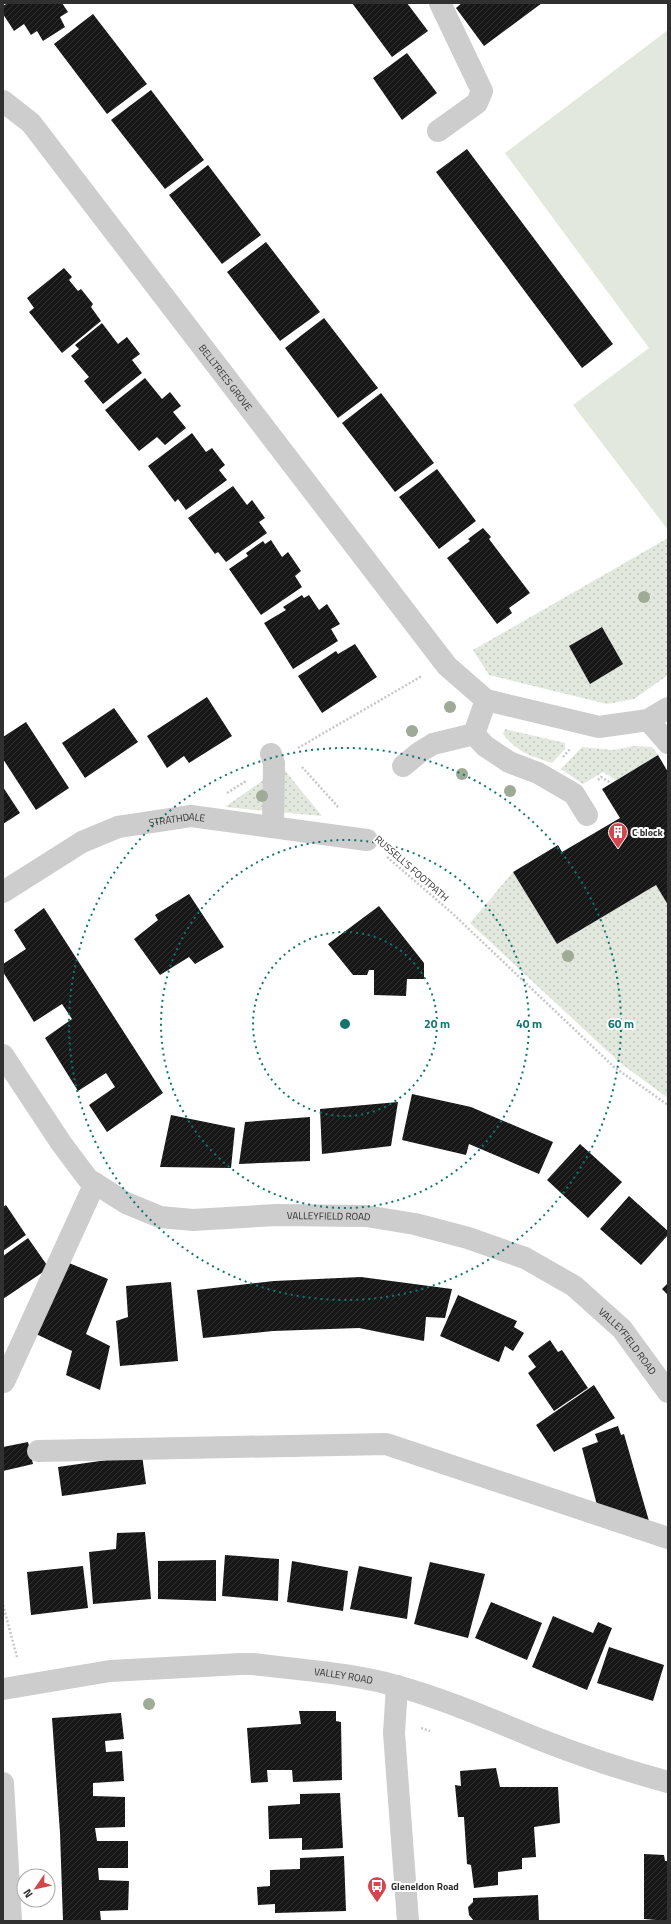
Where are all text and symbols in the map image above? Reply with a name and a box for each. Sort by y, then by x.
street label: BELLTREES GROVE [195,341,256,415]
street label: STRATHDALE [148,809,206,830]
building icon: C block [607,821,629,849]
place label: C block [632,825,664,840]
street label: RUSSELL'S FOOTPATH [371,832,452,905]
text: 20 m [424,1014,450,1033]
text: 40 m [516,1014,542,1033]
text: 60 m [608,1014,634,1033]
centre of rings [338,1017,352,1031]
street label: VALLEYFIELD ROAD [287,1208,372,1225]
street label: VALLEYFIELD ROAD [595,1304,660,1378]
street label: VALLEY ROAD [313,1664,374,1688]
north arrow [16,1868,56,1908]
bus stop icon: Gleneldon Road [366,1875,388,1903]
place label: Gleneldon Road [391,1879,459,1894]
text: N [19,1886,36,1901]

